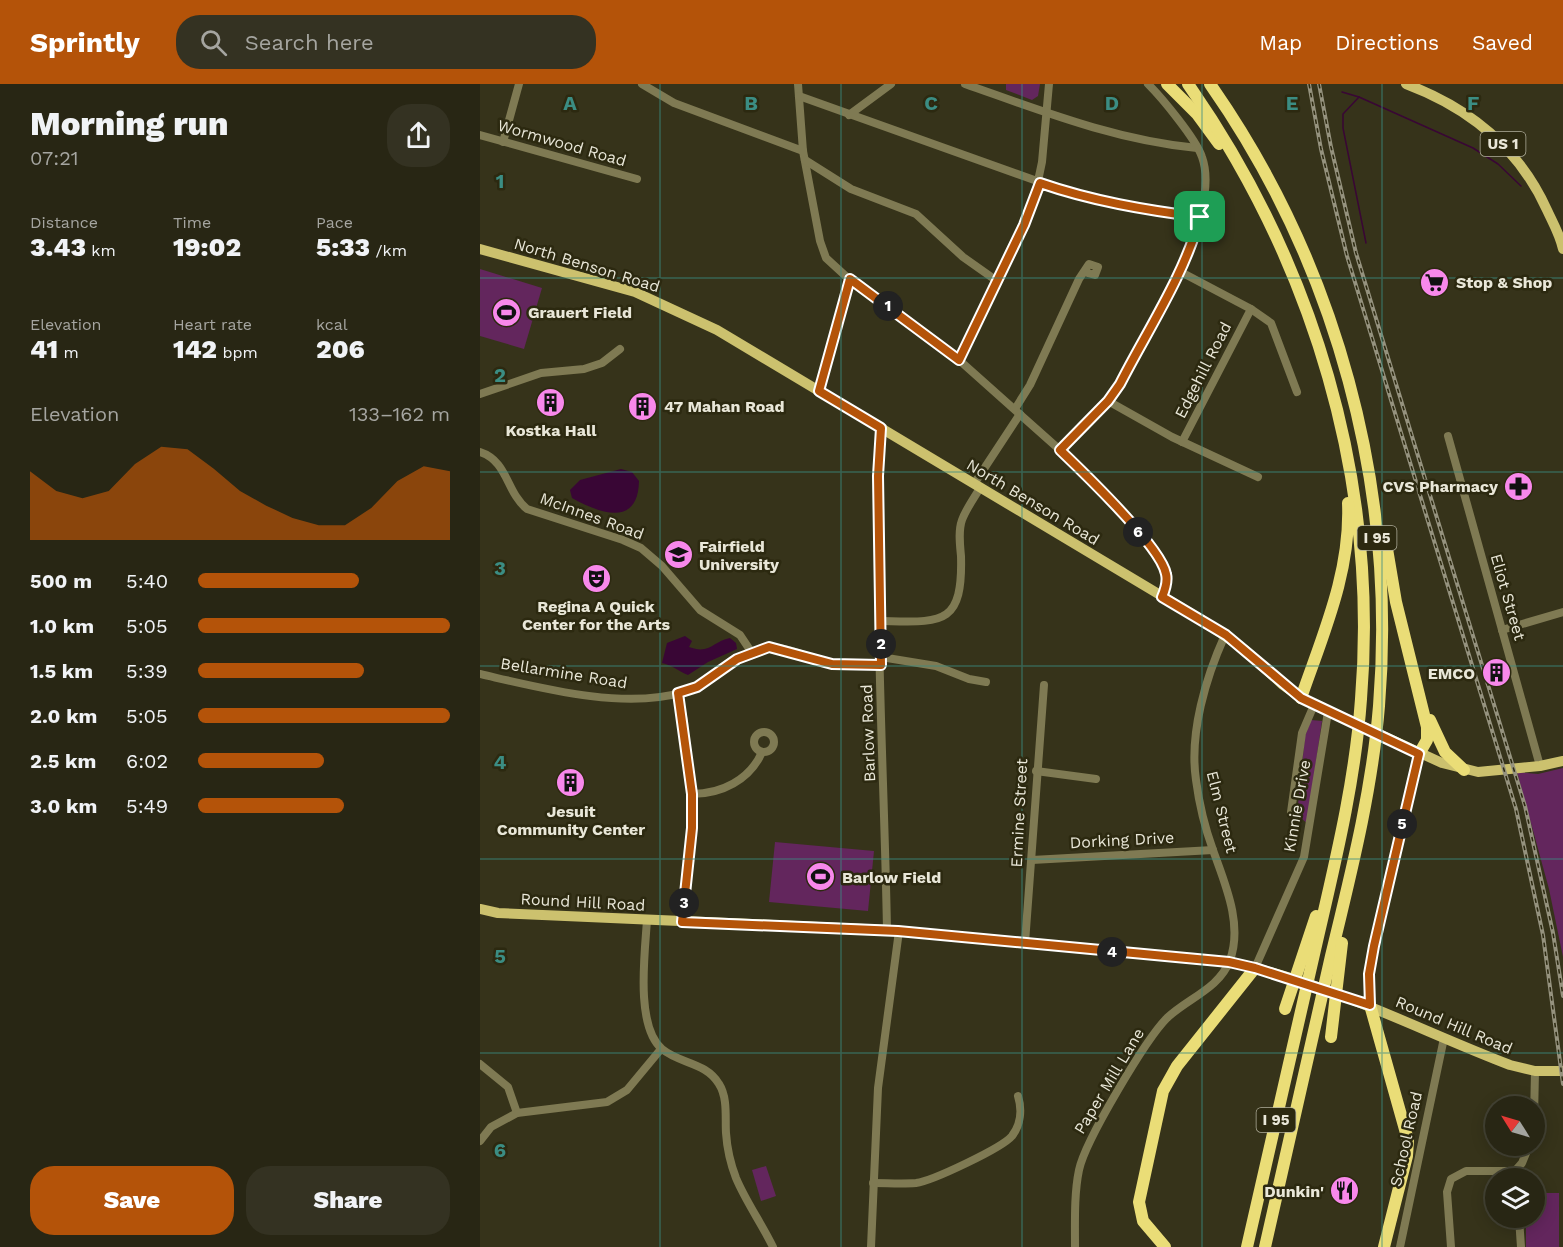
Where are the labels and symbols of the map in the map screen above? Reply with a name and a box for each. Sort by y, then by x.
text: A [563,91,577,115]
text: B [744,91,758,115]
text: C [924,91,938,115]
text: D [1105,91,1119,115]
text: E [1286,91,1298,115]
text: F [1467,91,1479,115]
street label: Wormwood Road [495,116,629,170]
road number: US 1 [1480,132,1526,156]
text: 1 [496,169,504,193]
pin [1174,191,1225,242]
street label: North Benson Road [512,234,662,296]
supermarket icon: Stop & Shop [1419,266,1451,298]
place label: Stop & Shop [1456,273,1552,292]
pin: 1 [873,291,903,321]
sports icon: Grauert Field [491,296,523,328]
place label: Grauert Field [528,303,632,322]
street label: Edgehill Road [1171,319,1235,421]
text: 2 [494,363,506,387]
building icon: Kostka Hall [535,386,567,418]
building icon: 47 Mahan Road [627,390,659,422]
place label: 47 Mahan Road [664,397,785,416]
place label: Kostka Hall [506,421,597,440]
street label: North Benson Road [963,455,1103,549]
pharmacy icon: CVS Pharmacy [1503,470,1535,502]
place label: CVS Pharmacy [1382,477,1499,496]
street label: McInnes Road [537,488,647,544]
pin: 6 [1123,517,1153,547]
road number: I 95 [1358,526,1396,550]
place label: Fairfield University [699,537,780,574]
school or university icon: Fairfield University [662,539,694,571]
street label: Eliot Street [1487,552,1529,643]
text: 3 [494,556,506,580]
theatre icon: Regina A Quick Center for the Arts [580,562,612,594]
place label: Regina A Quick Center for the Arts [522,597,671,634]
pin: 2 [866,629,896,659]
street label: Bellarmine Road [499,654,629,692]
building icon: EMCO [1480,657,1512,689]
place label: EMCO [1428,664,1475,683]
street label: Barlow Road [857,684,879,782]
text: 4 [494,750,507,774]
street label: Ermine Street [1007,758,1031,868]
street label: Kinnie Drive [1280,758,1314,854]
building icon: Jesuit Community Center [555,767,587,799]
street label: Elm Street [1203,769,1241,855]
place label: Jesuit Community Center [497,802,645,839]
pin: 5 [1387,809,1417,839]
street label: Dorking Drive [1069,828,1175,852]
sports icon: Barlow Field [805,861,837,893]
place label: Barlow Field [842,868,941,887]
pin: 3 [669,888,699,918]
street label: Round Hill Road [520,889,646,915]
pin: 4 [1097,937,1127,967]
text: 5 [494,944,506,968]
street label: Round Hill Road [1393,992,1515,1058]
street label: Paper Mill Lane [1070,1025,1148,1137]
street label: School Road [1386,1090,1426,1188]
north arrow [1485,1096,1545,1156]
road number: I 95 [1256,1108,1296,1132]
text: 6 [494,1138,506,1162]
restaurant icon: Dunkin' [1329,1175,1361,1207]
place label: Dunkin' [1264,1182,1324,1201]

